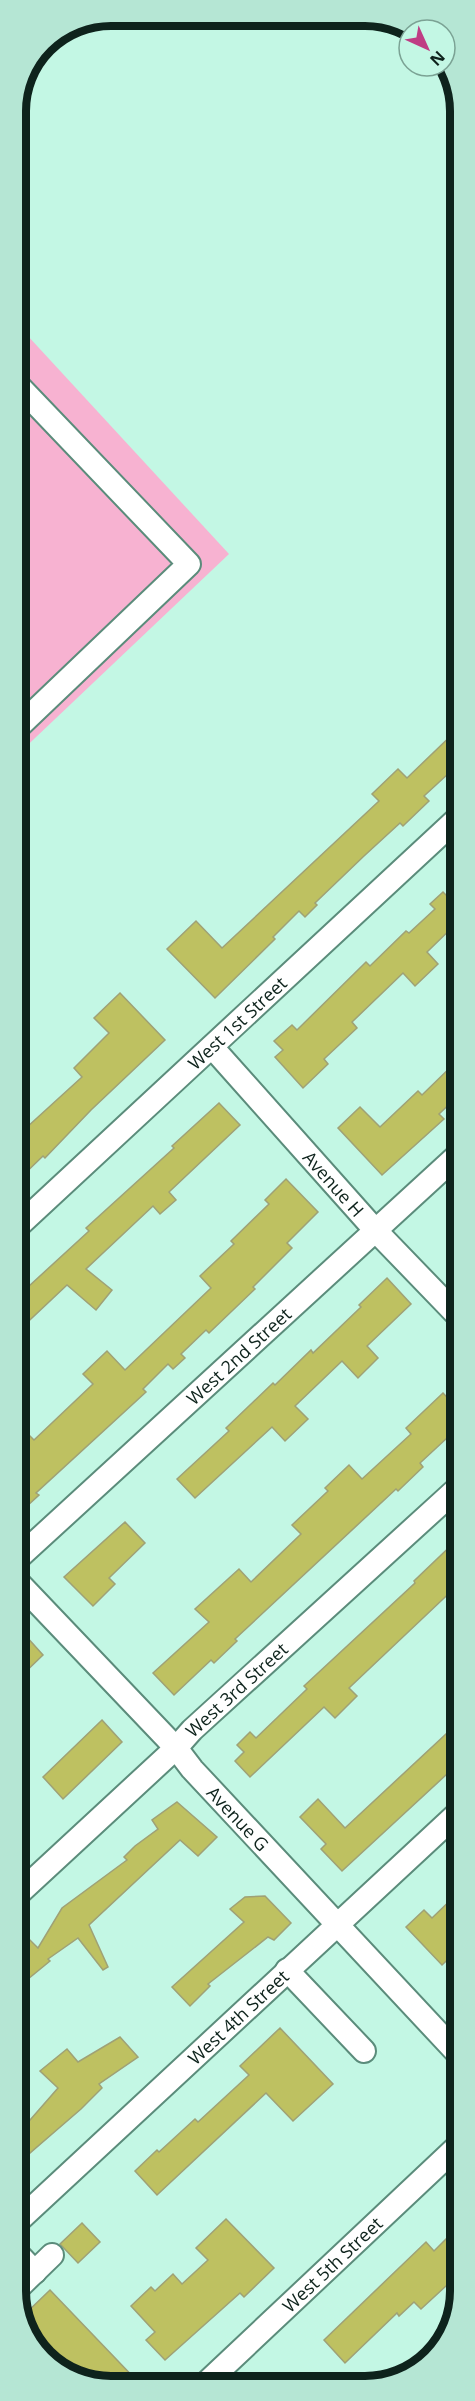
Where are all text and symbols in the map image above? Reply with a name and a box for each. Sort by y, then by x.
north arrow [397,18,457,78]
text: N [425,46,450,71]
street label: West 1st Street [183,971,292,1075]
street label: Avenue H [298,1146,370,1222]
street label: West 2nd Street [181,1302,296,1410]
street label: West 3rd Street [180,1637,293,1742]
street label: Avenue G [202,1781,274,1856]
street label: West 4th Street [183,1964,294,2070]
street label: West 5th Street [277,2211,387,2317]

